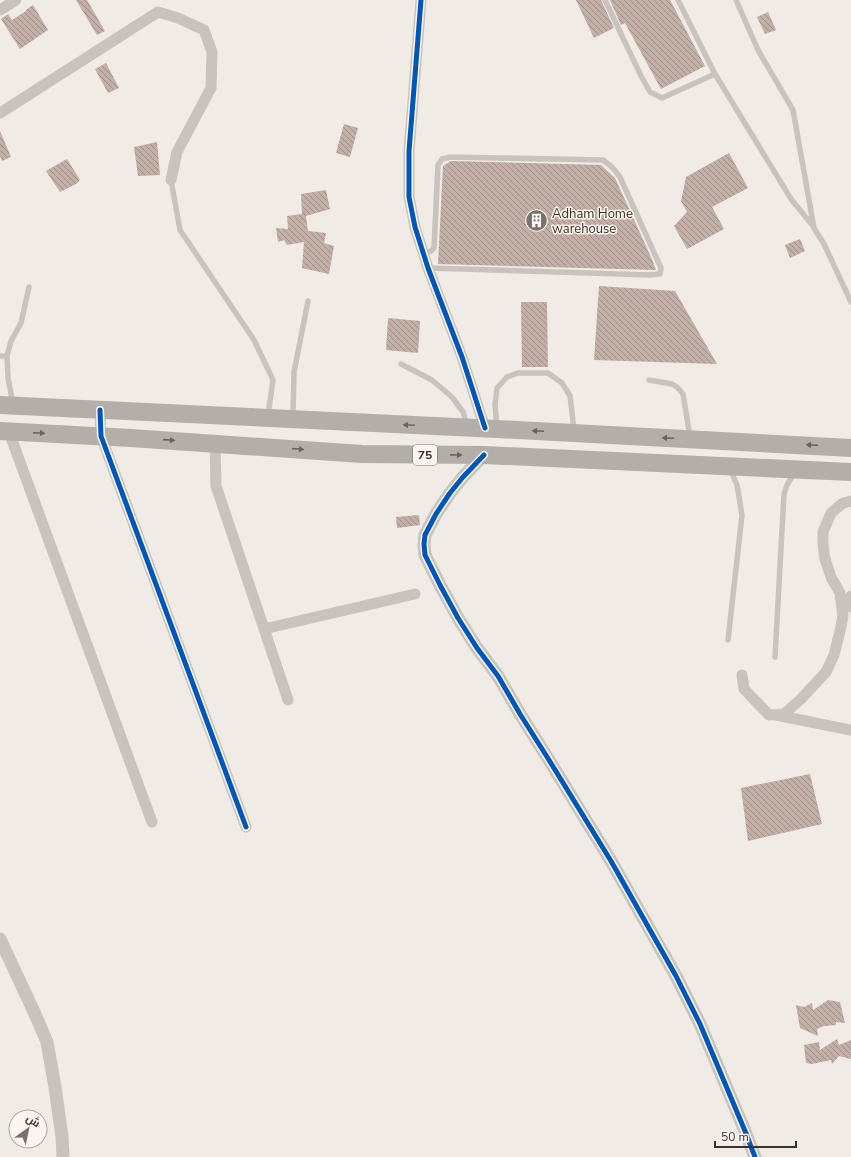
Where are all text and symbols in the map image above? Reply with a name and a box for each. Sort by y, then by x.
place label: Adham Home warehouse [552,205,633,238]
building icon: Adham Home warehouse [524,208,550,234]
one-way arrow [403,421,415,428]
one-way arrow [532,427,544,434]
one-way arrow [33,430,45,437]
one-way arrow [662,434,674,441]
one-way arrow [163,437,175,444]
one-way arrow [806,442,818,449]
road number: 75 [413,445,437,465]
one-way arrow [292,446,304,453]
one-way arrow [450,452,463,458]
north arrow [8,1109,48,1149]
text: ش [23,1111,43,1131]
scale bar [715,1123,796,1149]
text: 50 m [721,1129,749,1145]

